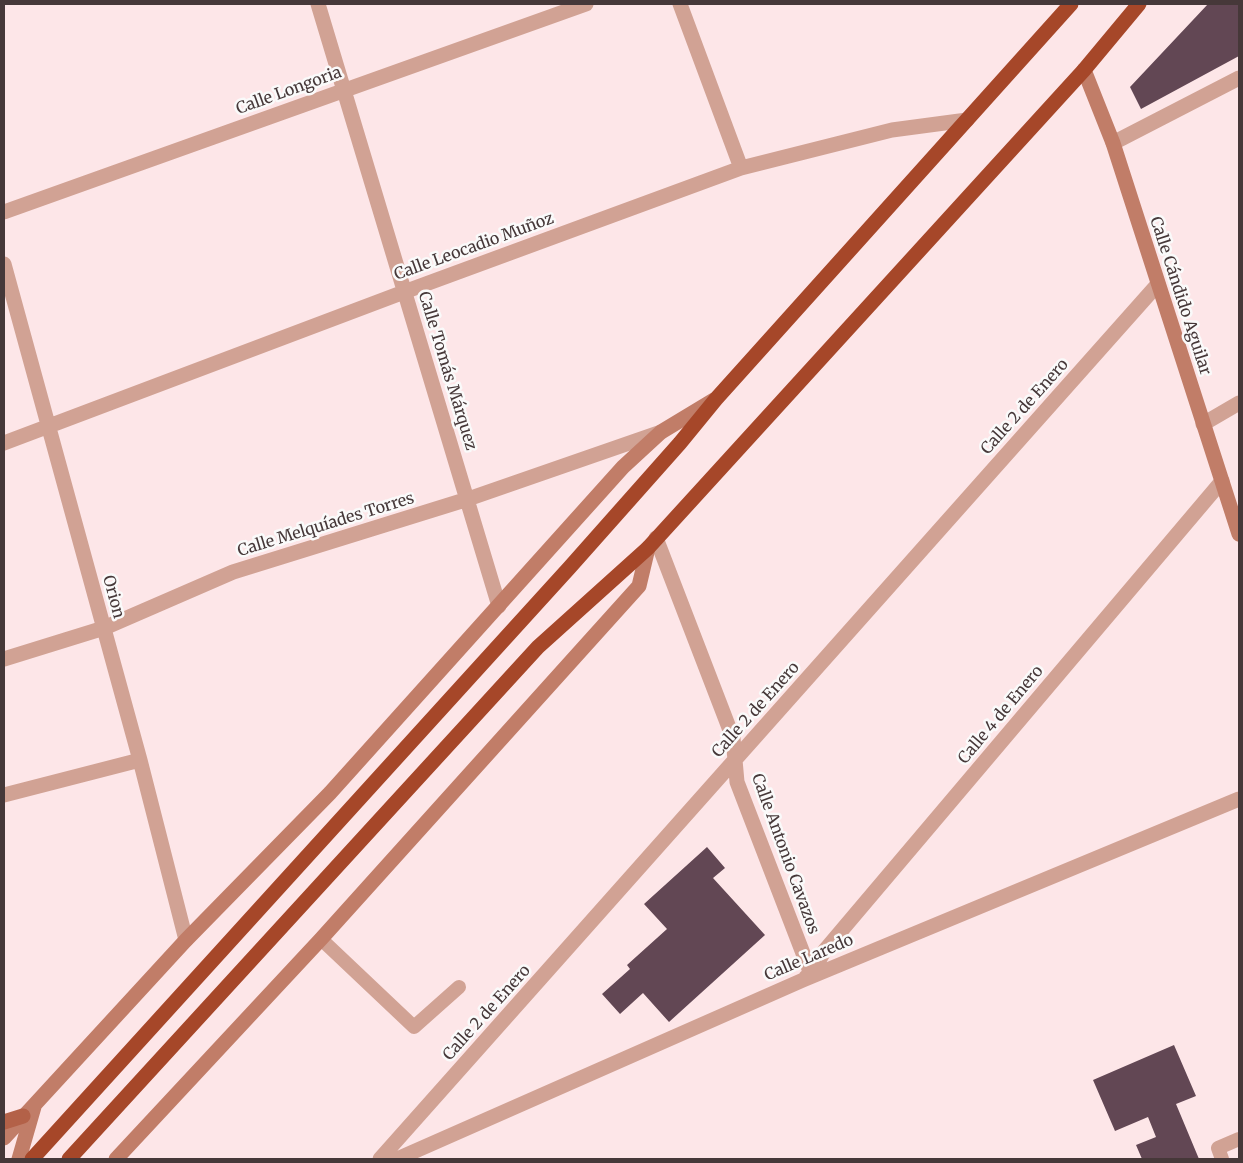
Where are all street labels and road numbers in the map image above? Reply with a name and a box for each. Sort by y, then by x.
street label: Calle Longoria [234,63,344,119]
street label: Calle Leocadio Muñoz [392,209,556,285]
street label: Calle Cándido Aguilar [1145,214,1215,378]
street label: Calle Tomás Márquez [414,289,480,453]
street label: Calle 2 de Enero [977,355,1073,459]
street label: Calle Melquíades Torres [235,489,417,561]
street label: Orion [98,573,128,621]
street label: Calle 2 de Enero [708,658,804,762]
street label: Calle 4 de Enero [954,662,1048,768]
street label: Calle Antonio Cavazos [747,771,823,937]
street label: Calle Laredo [762,931,856,985]
street label: Calle 2 de Enero [439,961,535,1065]

